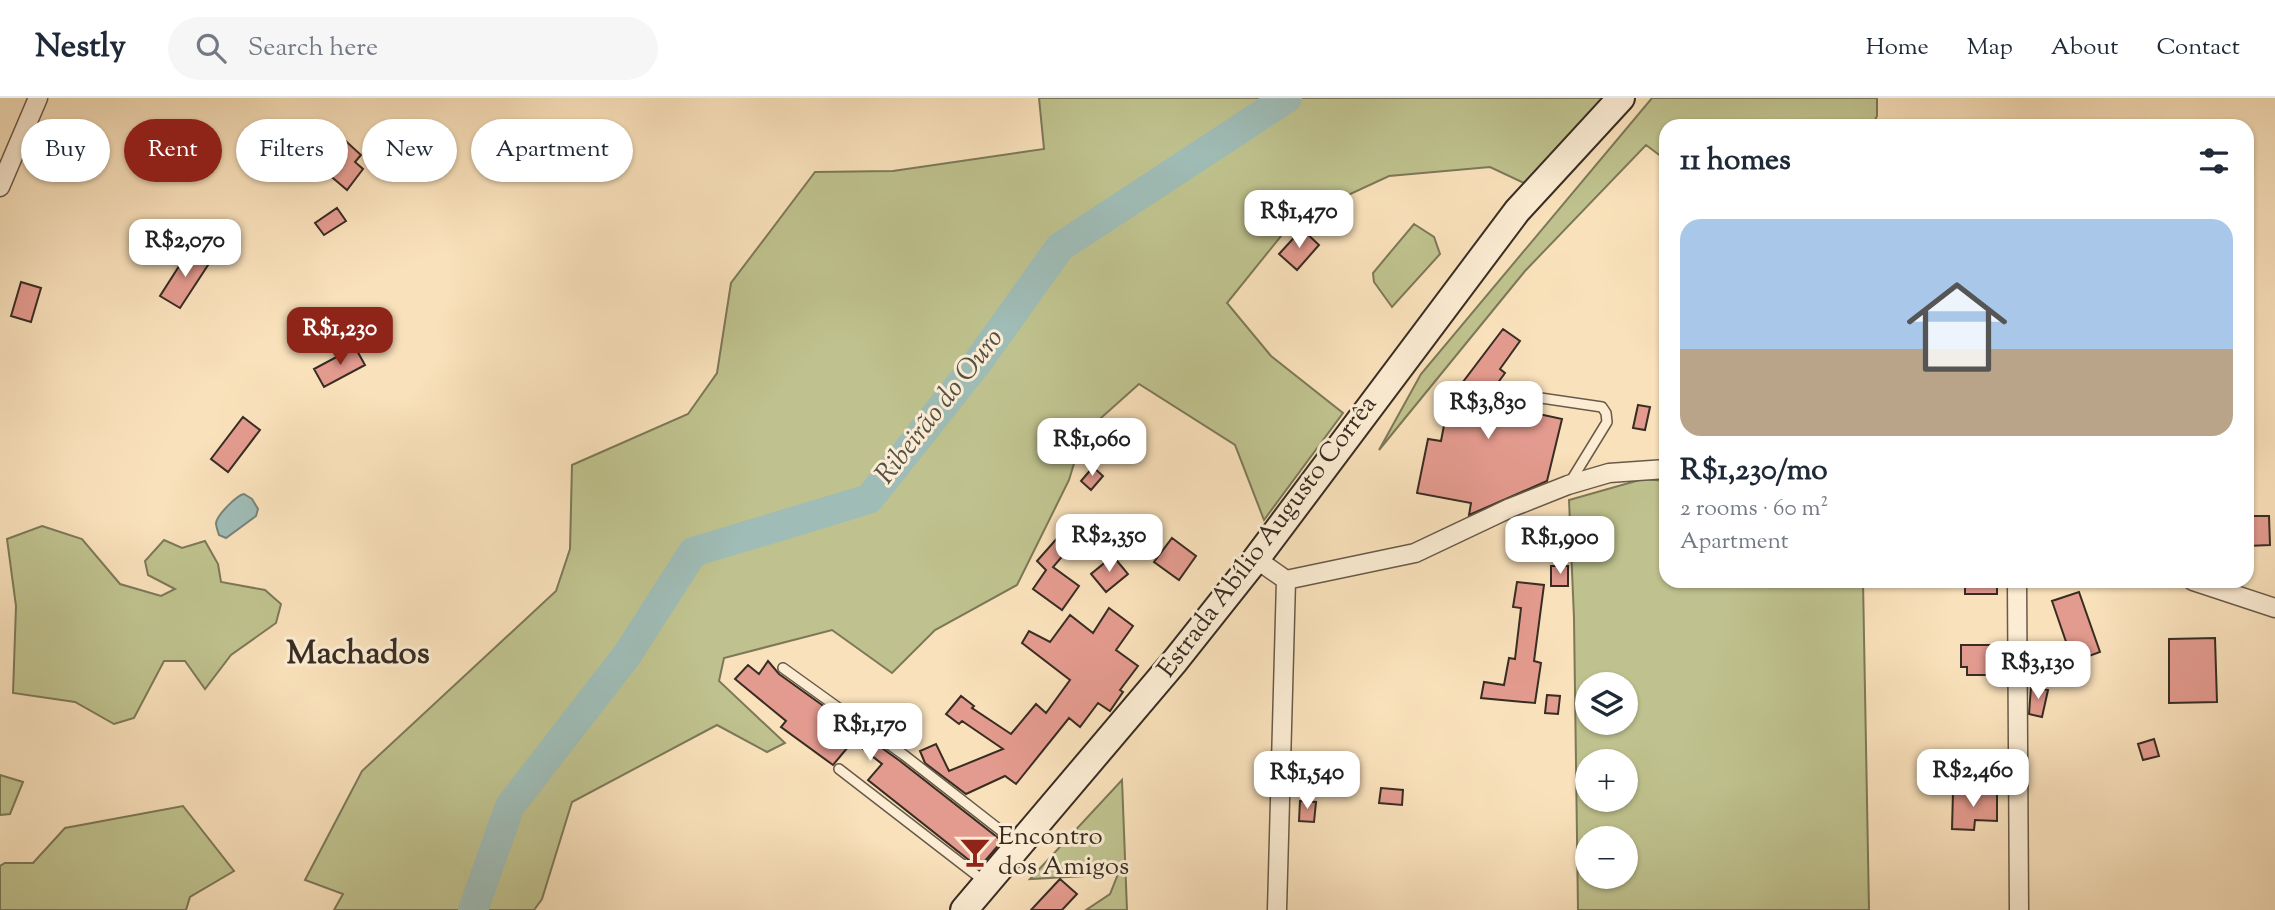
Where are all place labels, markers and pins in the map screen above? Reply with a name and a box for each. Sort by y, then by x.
pin: R$1,470 [1234,190,1364,250]
pin: R$2,070 [120,220,250,279]
pin: R$1,230 [275,308,405,367]
pin: R$3,830 [1423,382,1553,441]
pin: R$1,060 [1027,418,1157,478]
pin: R$2,350 [1044,514,1174,574]
pin: R$1,900 [1495,517,1625,576]
pin: R$3,130 [1973,642,2103,701]
pin: R$1,170 [805,704,935,763]
pin: R$2,460 [1908,750,2038,809]
pin: R$1,540 [1242,752,1372,811]
place label: Encontro dos Amigos [998,819,1129,886]
bar icon: Encontro dos Amigos [958,835,992,869]

